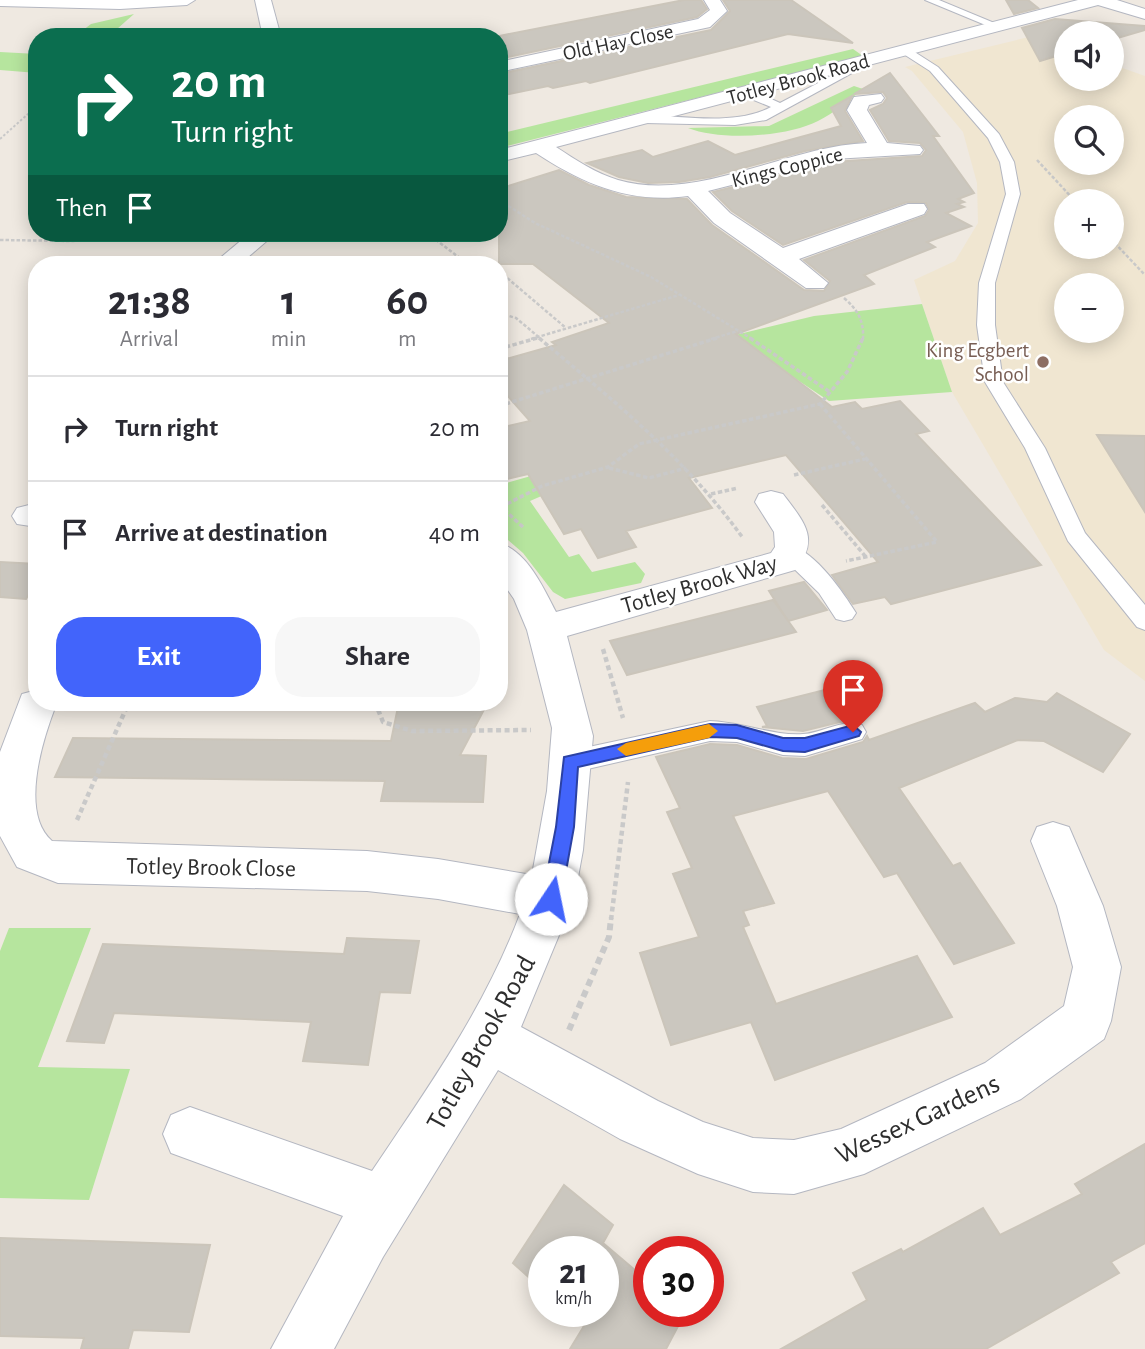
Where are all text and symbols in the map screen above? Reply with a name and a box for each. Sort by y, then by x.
street label: Old Hay Close [561,21,675,64]
map controls [1054,21,1124,343]
button: sound [1054,21,1124,91]
street label: Totley Brook Road [725,50,872,109]
icon: right [56,56,147,147]
text: 20 m [171,58,267,107]
button: search [1054,105,1124,175]
text: Turn right [171,116,293,148]
street label: Kings Coppice [729,144,845,191]
icon: arrive [121,189,159,227]
button: + [1054,189,1124,259]
text: Then [56,195,107,221]
button: − [1054,273,1124,343]
text: 21:38 [108,280,191,322]
text: 1 [281,280,296,322]
text: 60 [386,280,428,322]
text: Arrival [120,328,179,351]
text: min [271,328,306,351]
text: m [398,328,416,351]
place label: King Ecgbert School [926,340,1029,385]
marker: King Ecgbert School [1035,354,1051,370]
icon: right [56,410,94,448]
text: Turn right [115,415,218,441]
text: 20 m [429,415,480,441]
icon: arrive [56,515,94,553]
text: Arrive at destination [115,520,328,546]
text: 40 m [429,520,480,546]
street label: Totley Brook Way [619,551,780,619]
button: Exit [56,617,261,697]
button: Share [275,617,480,697]
pin [823,660,883,732]
icon: arrive [834,671,872,709]
street label: Totley Brook Close [126,855,296,881]
position arrow [514,862,588,936]
street label: Totley Brook Road [422,951,541,1135]
street label: Wessex Gardens [831,1070,1004,1170]
speed limit sign: 30 [633,1236,724,1327]
text: 21 [559,1255,588,1290]
text: km/h [555,1290,592,1308]

